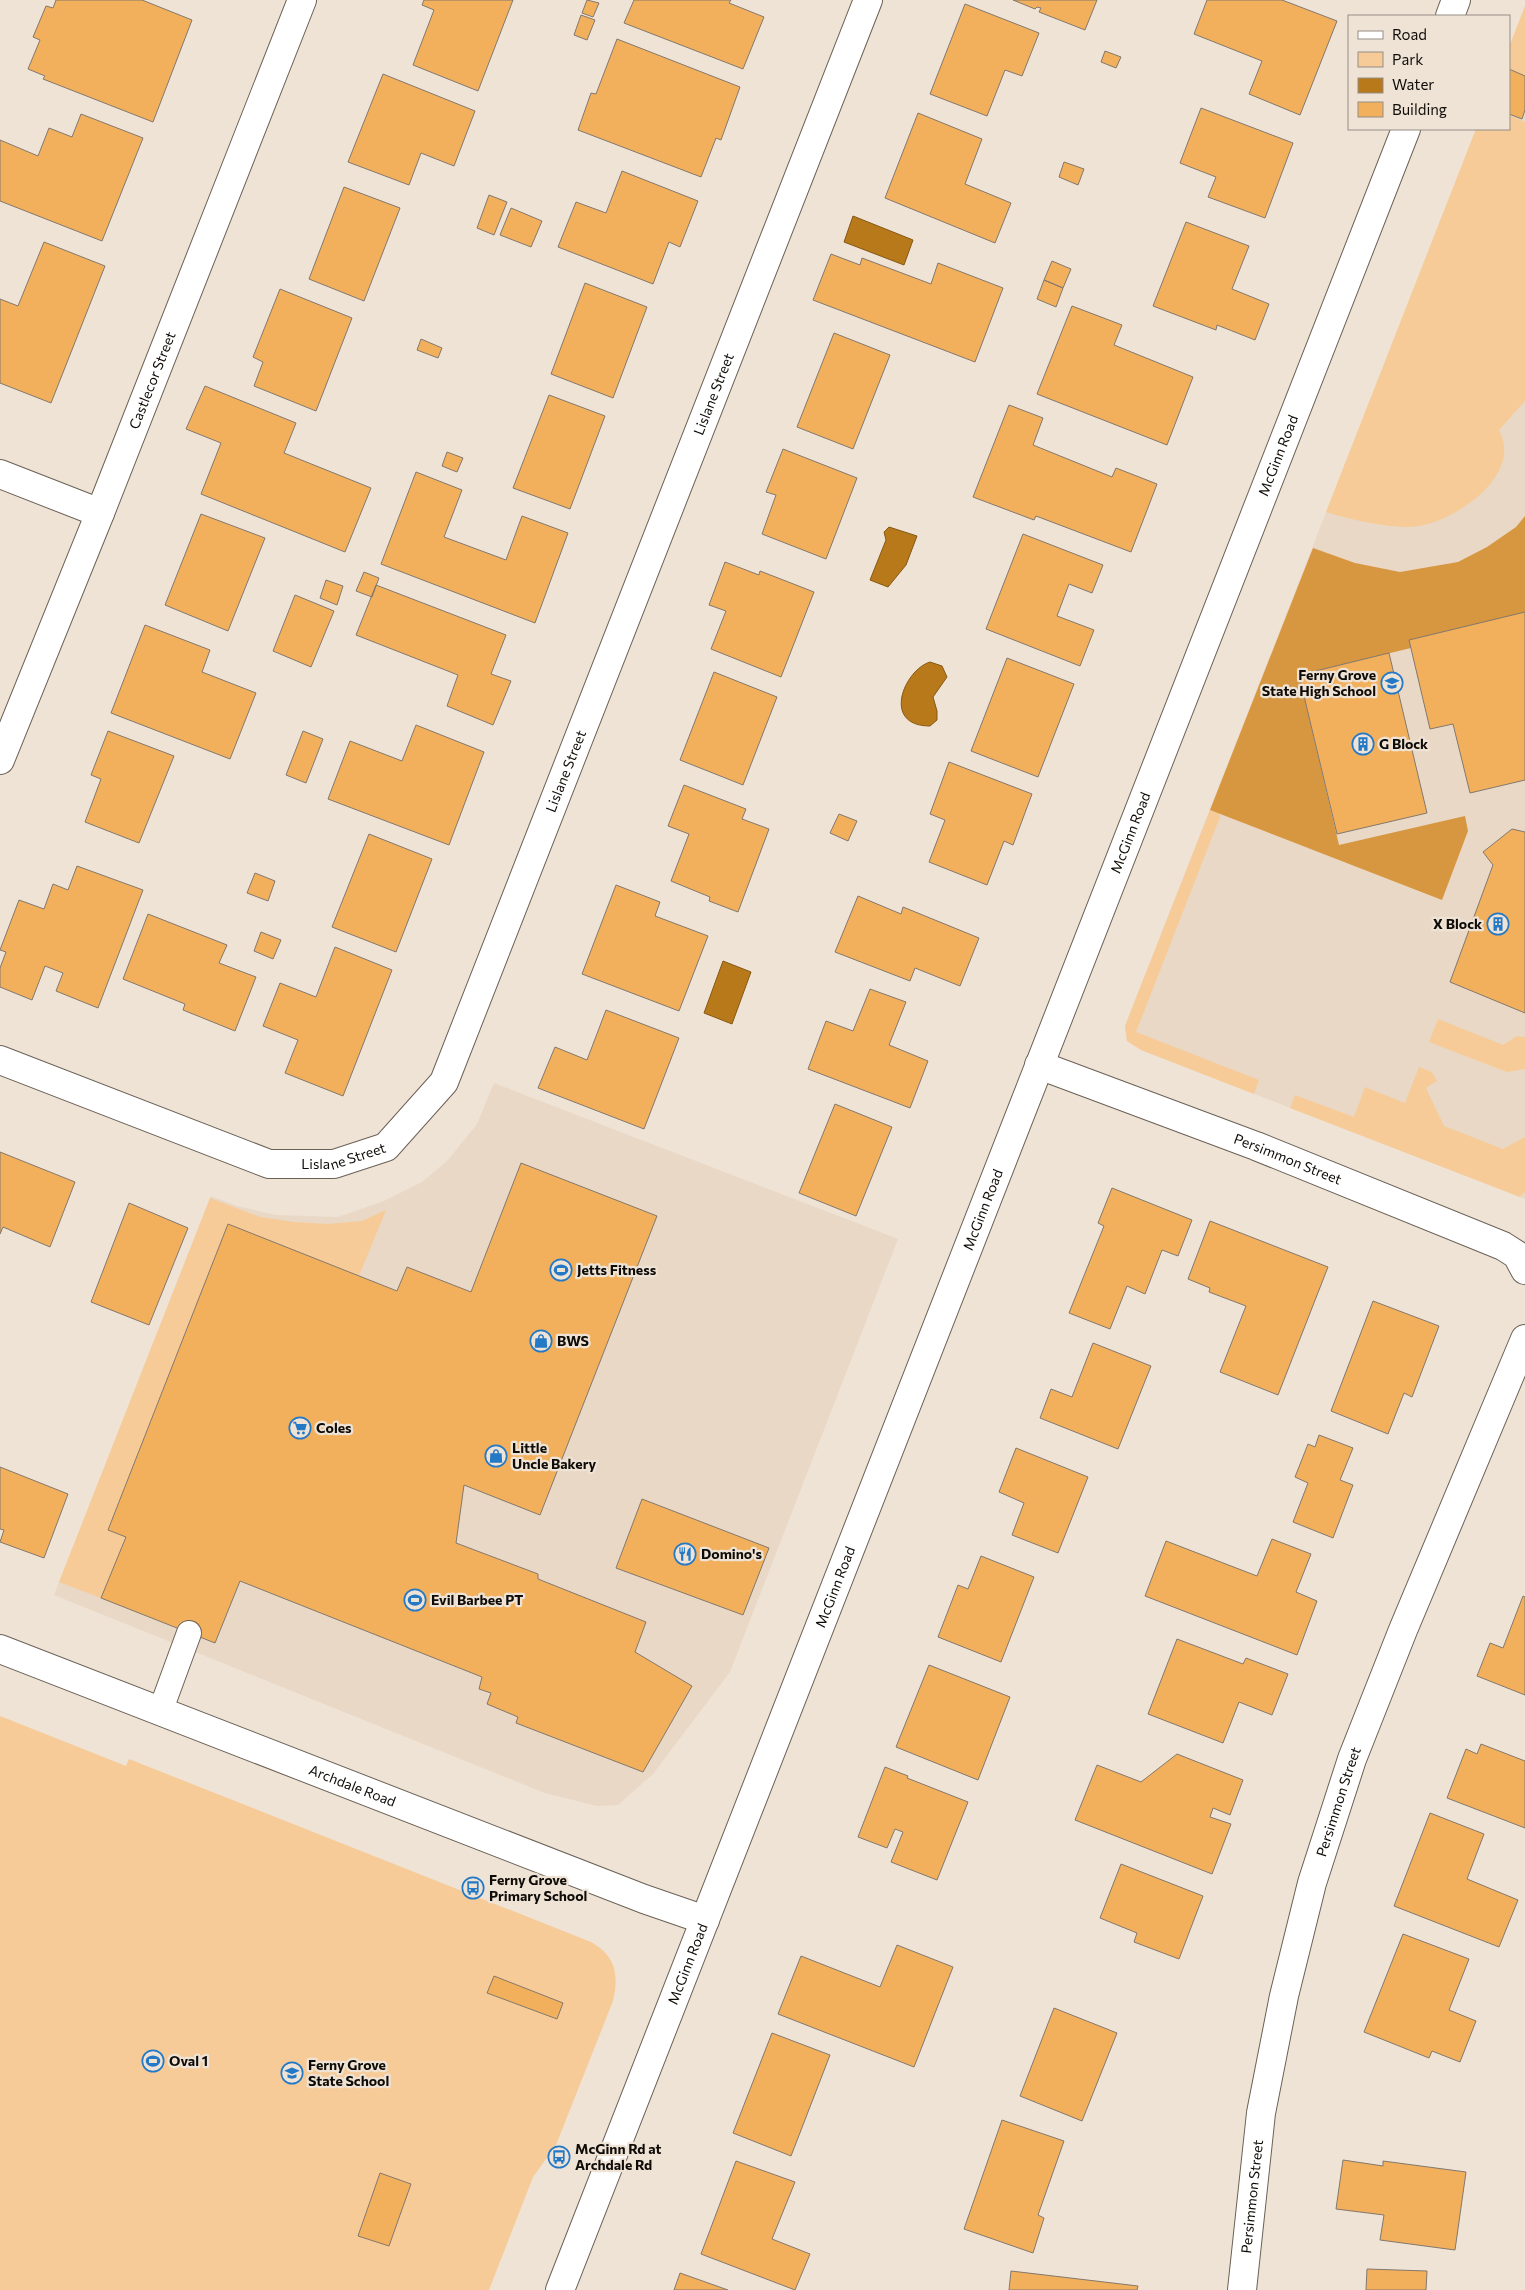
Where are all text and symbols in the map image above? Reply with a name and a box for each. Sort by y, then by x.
legend [1348,15,1510,130]
text: Road [1392,25,1427,43]
text: Park [1392,50,1423,68]
text: Water [1392,75,1434,93]
text: Building [1392,100,1447,118]
street label: Castlecor Street [125,329,179,431]
street label: Lislane Street [689,350,737,437]
street label: McGinn Road [1254,412,1301,498]
place label: Ferny Grove State High School [1262,666,1376,699]
school or university icon: Ferny Grove State High School [1380,671,1404,695]
street label: Lislane Street [542,727,589,814]
building icon: G Block [1351,732,1375,756]
place label: G Block [1379,735,1428,752]
street label: McGinn Road [1107,790,1154,875]
building icon: X Block [1486,912,1510,936]
place label: X Block [1433,915,1482,932]
street label: Persimmon Street [1232,1130,1345,1188]
street label: Lislane Street [301,1139,388,1173]
street label: McGinn Road [959,1167,1006,1253]
sports icon: Jetts Fitness [549,1258,573,1282]
place label: Jetts Fitness [577,1261,657,1278]
shop icon: BWS [529,1329,553,1353]
place label: BWS [557,1332,589,1349]
supermarket icon: Coles [288,1416,312,1440]
place label: Coles [316,1419,352,1436]
place label: Little Uncle Bakery [512,1439,596,1472]
shop icon: Little Uncle Bakery [484,1444,508,1468]
restaurant icon: Domino's [673,1542,697,1566]
street label: McGinn Road [811,1544,858,1630]
place label: Domino's [701,1545,762,1562]
sports icon: Evil Barbee PT [403,1588,427,1612]
place label: Evil Barbee PT [431,1591,523,1608]
street label: Persimmon Street [1312,1744,1364,1859]
street label: Archdale Road [307,1761,398,1810]
place label: Ferny Grove Primary School [489,1871,587,1904]
bus stop icon: Ferny Grove Primary School [461,1876,485,1900]
street label: McGinn Road [664,1921,711,2007]
sports icon: Oval 1 [141,2049,165,2073]
place label: Oval 1 [169,2052,208,2069]
place label: Ferny Grove State School [308,2056,389,2089]
school or university icon: Ferny Grove State School [280,2061,304,2085]
street label: Persimmon Street [1237,2138,1266,2254]
place label: McGinn Rd at Archdale Rd [575,2140,662,2173]
bus stop icon: McGinn Rd at Archdale Rd [547,2145,571,2169]

